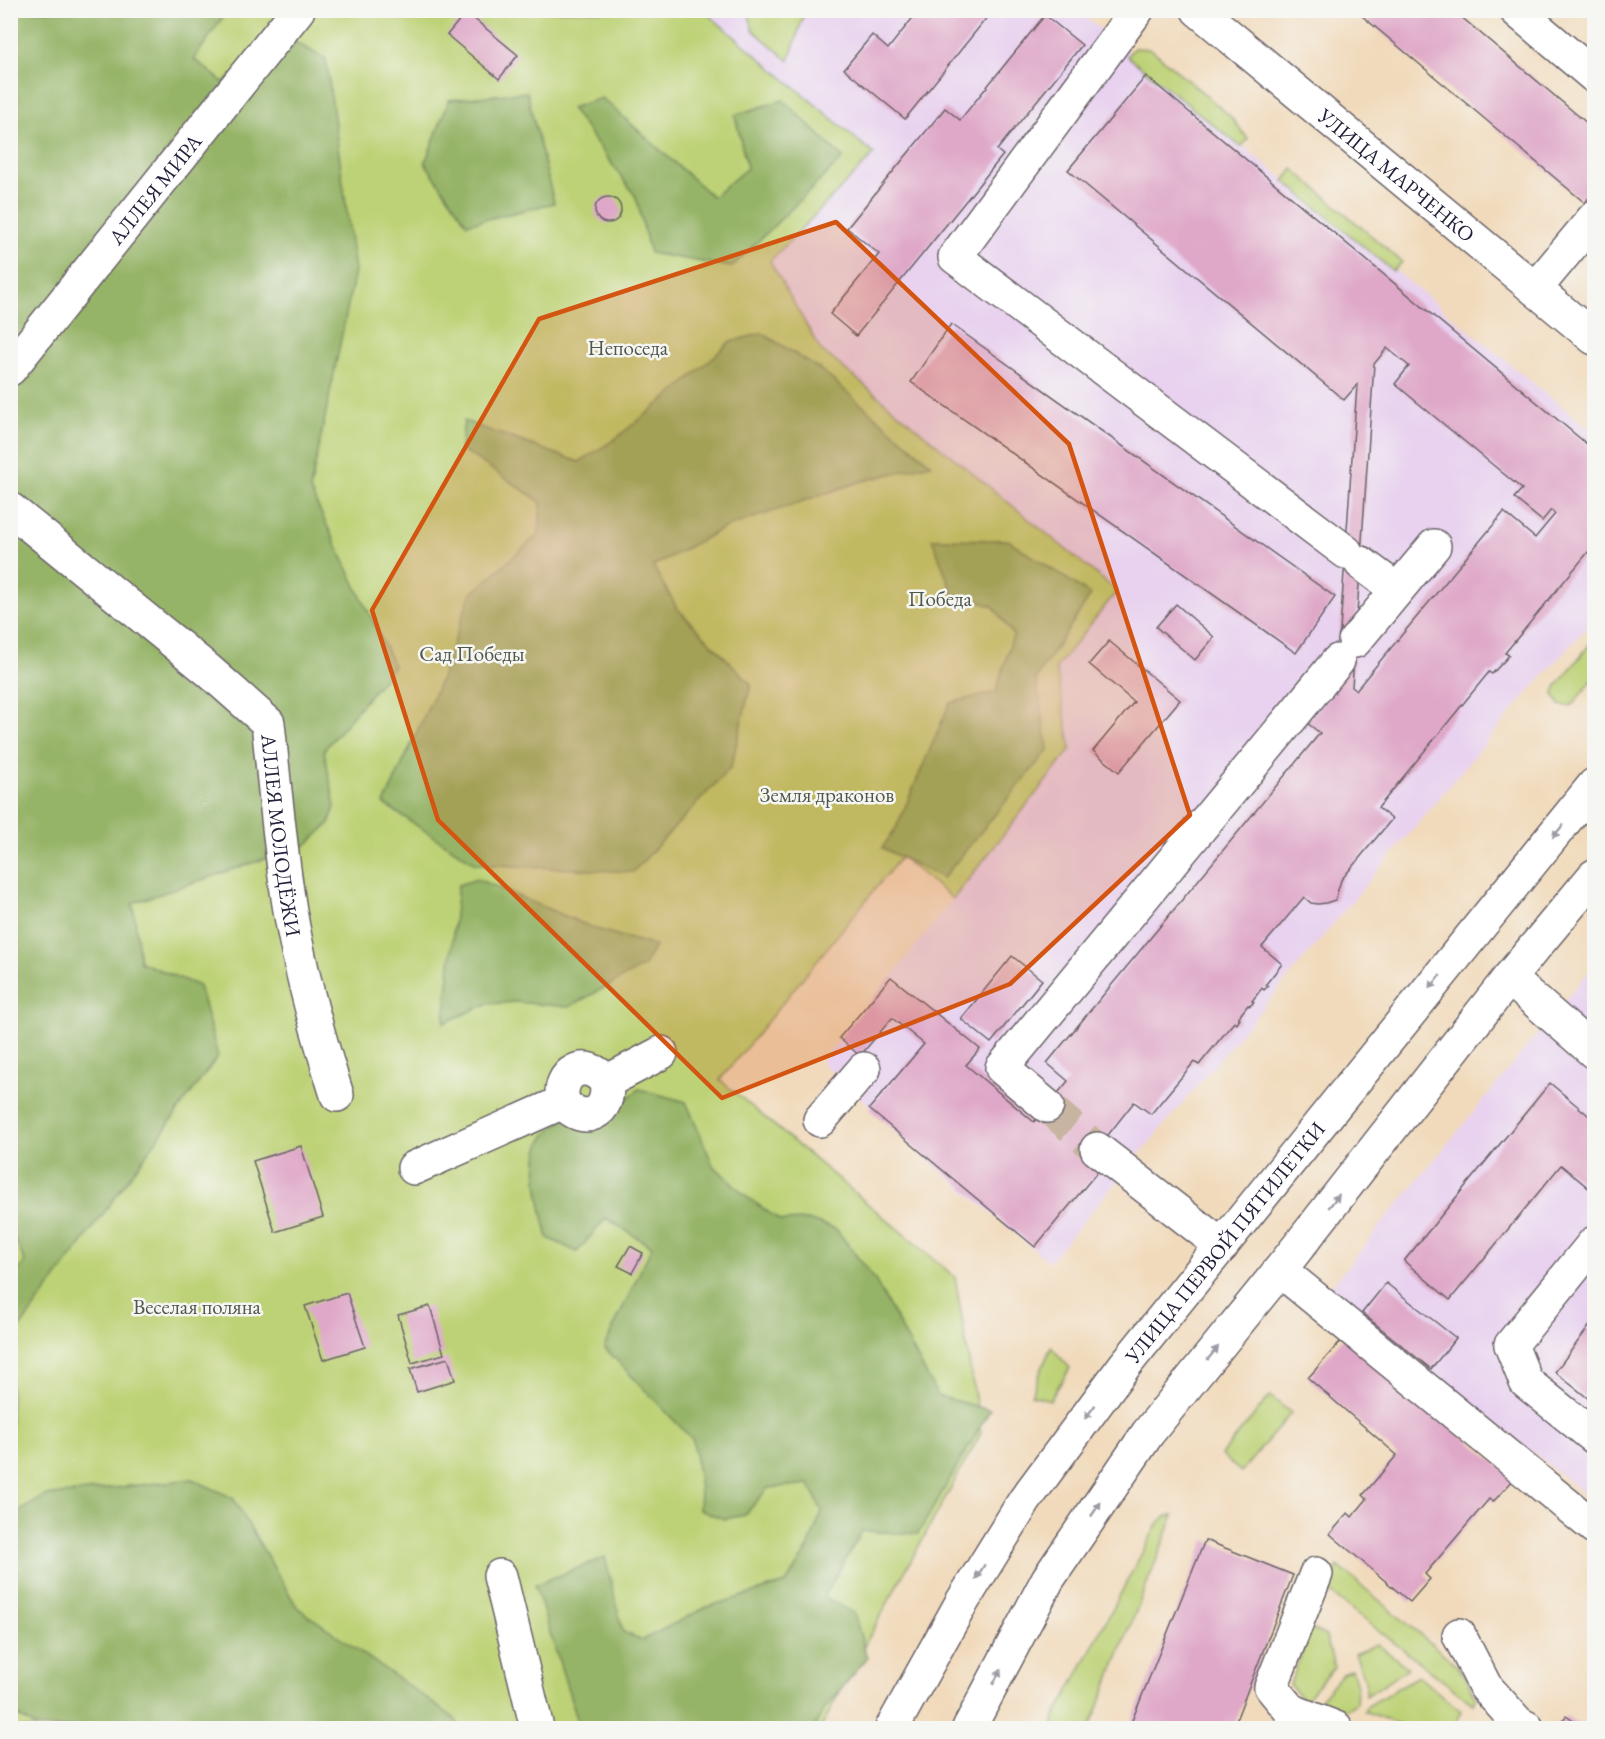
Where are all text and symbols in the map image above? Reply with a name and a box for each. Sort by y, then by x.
street label: УЛИЦА МАРЧЕНКО [1312,101,1481,247]
street label: АЛЛЕЯ МИРА [101,128,207,251]
park label: Непоседа [588,334,669,361]
park label: Победа [908,585,973,612]
park label: Сад Победы [419,640,525,667]
street label: АЛЛЕЯ МОЛОДЁЖИ [256,731,308,938]
park label: Земля драконов [760,781,894,808]
one-way arrow [1552,823,1564,838]
one-way arrow [1429,974,1442,990]
street label: УЛИЦА ПЕРВОЙ ПЯТИЛЕТКИ [1118,1116,1330,1369]
one-way arrow [1328,1193,1341,1209]
park label: Веселая поляна [133,1293,262,1320]
one-way arrow [1206,1345,1219,1361]
one-way arrow [1084,1403,1096,1419]
one-way arrow [1090,1502,1102,1518]
one-way arrow [974,1564,985,1581]
one-way arrow [992,1668,1002,1685]

